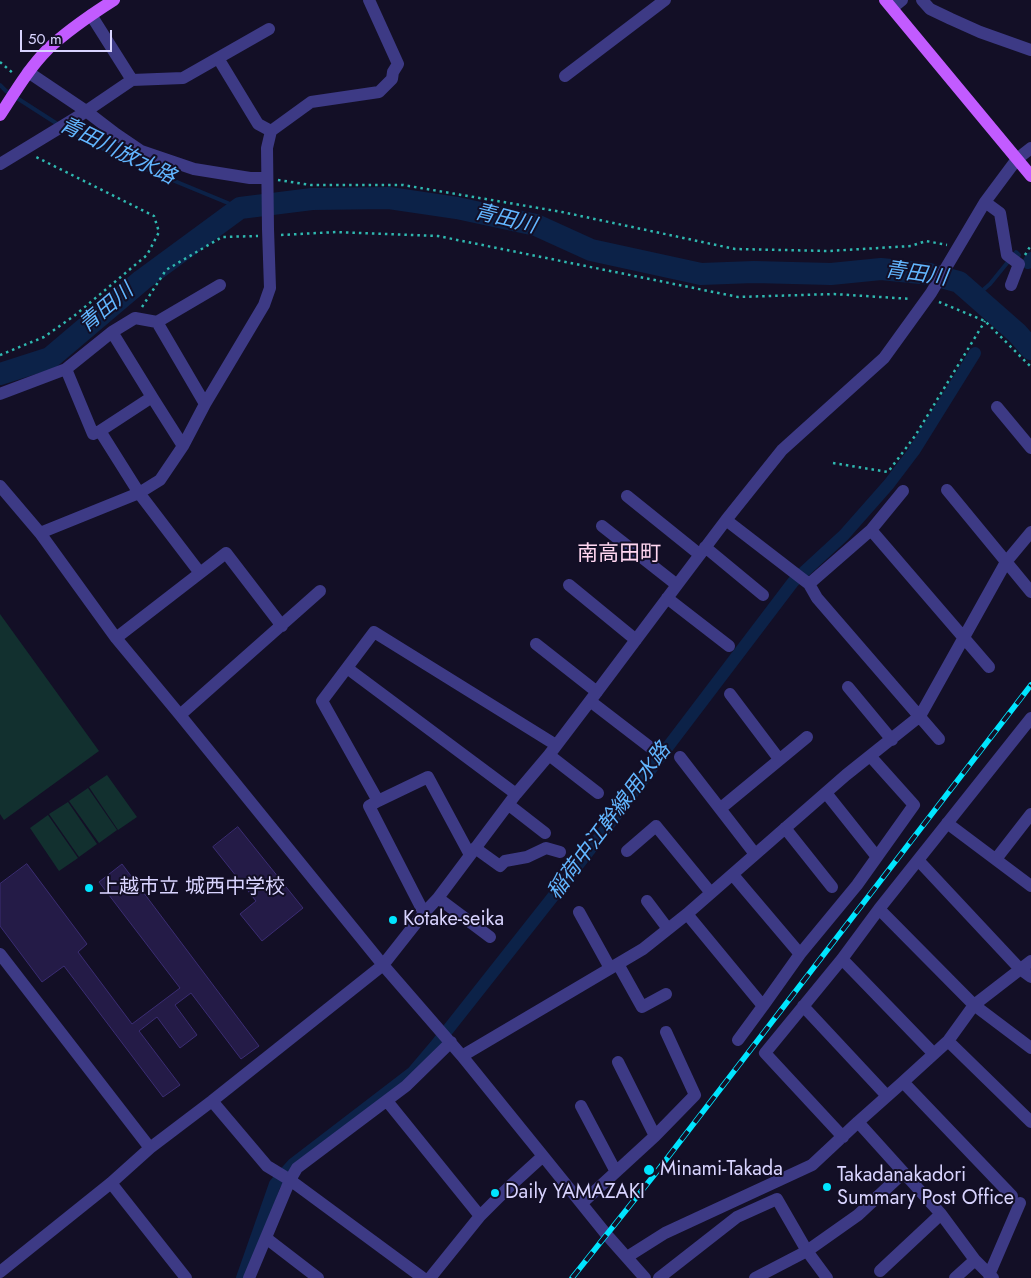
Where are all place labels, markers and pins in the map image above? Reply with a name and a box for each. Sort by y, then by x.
place label: 上越市立 城西中学校 [99,876,285,900]
marker: 上越市立 城西中学校 [83,882,95,894]
place label: Kotake-seika [403,908,504,932]
marker: Kotake-seika [387,914,399,926]
place label: Minami-Takada [660,1158,783,1182]
marker: Minami-Takada [642,1163,656,1177]
place label: Takadanakadori Summary Post Office [837,1164,1014,1211]
place label: Daily YAMAZAKI [505,1181,645,1205]
marker: Takadanakadori Summary Post Office [821,1181,833,1193]
marker: Daily YAMAZAKI [489,1187,501,1199]

